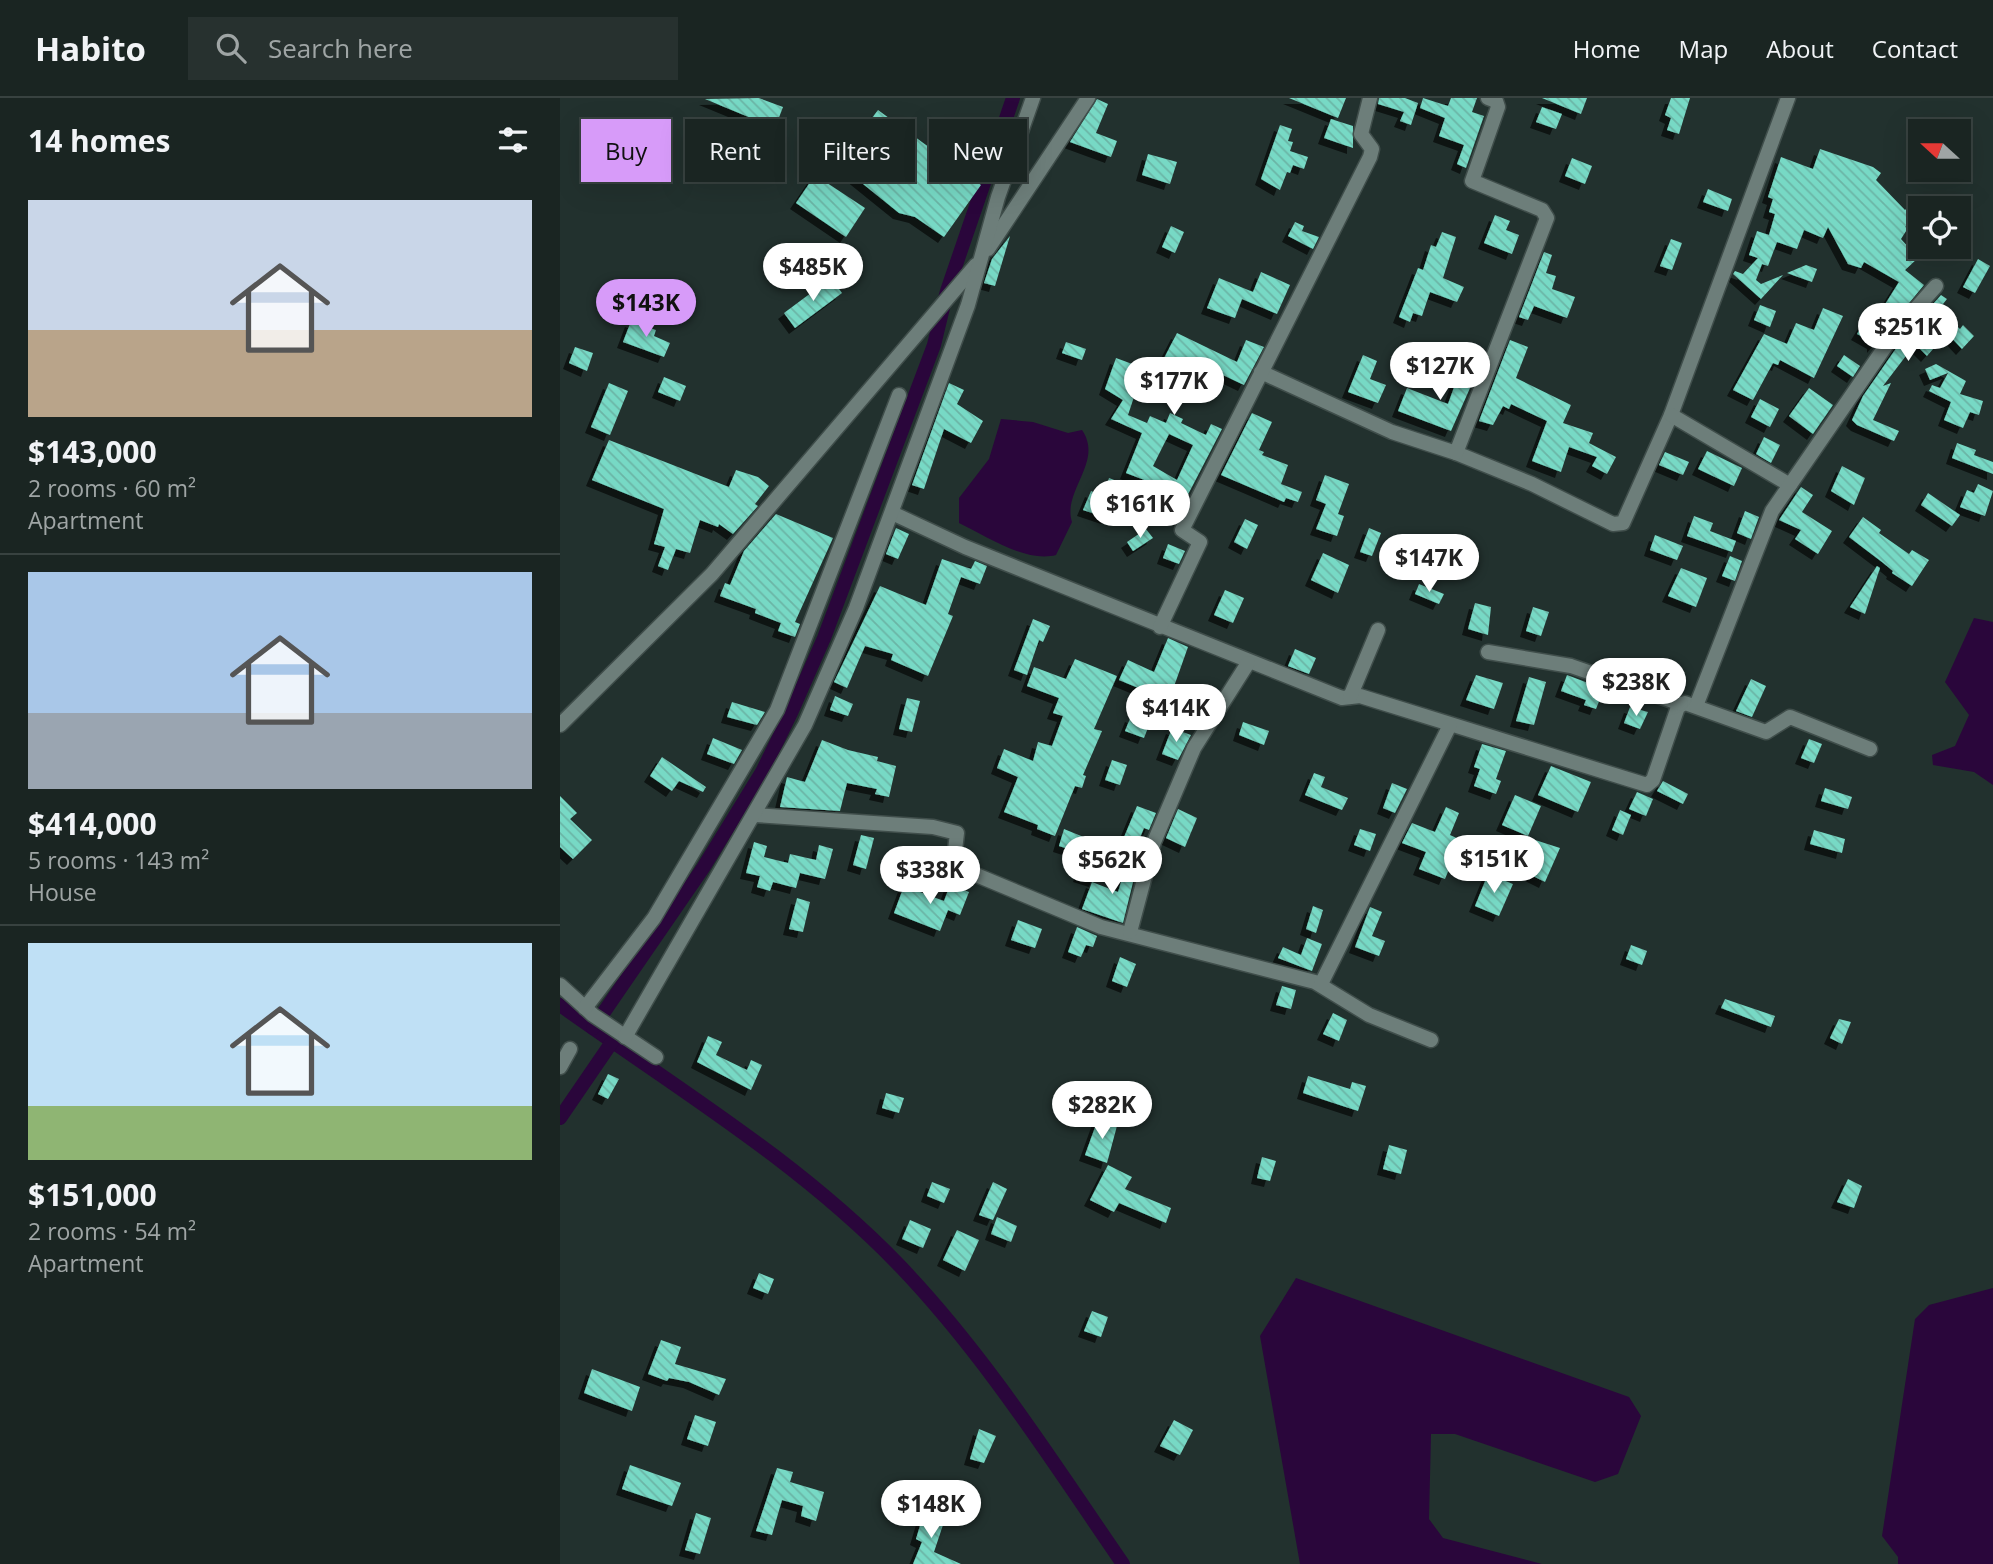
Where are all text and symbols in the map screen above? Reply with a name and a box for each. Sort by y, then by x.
search box [188,17,678,80]
text: Habito [35,26,146,71]
icon: search [212,29,250,67]
text: Search here [268,30,413,66]
text: Home [1573,32,1641,65]
text: Map [1679,32,1728,65]
text: About [1766,32,1834,65]
text: Contact [1872,32,1958,65]
chip: Buy [581,119,671,182]
chip: Rent [685,119,785,182]
chip: Filters [799,119,915,182]
chip: New [929,119,1027,182]
north arrow [1908,119,1970,182]
map controls [1908,119,1971,259]
text: 14 homes [28,120,171,161]
icon: filters [494,121,532,159]
button: locate [1908,196,1971,259]
pin: $485K [764,244,862,303]
icon: home [217,245,343,371]
text: $485K [779,250,847,282]
pin: $143K [597,280,695,339]
text: $143K [612,286,680,318]
pin: $251K [1859,303,1957,363]
text: $251K [1874,310,1942,342]
pin: $127K [1391,342,1489,402]
text: $127K [1406,349,1474,381]
pin: $177K [1125,358,1223,417]
text: $177K [1140,364,1208,396]
text: $143,000 [28,431,157,472]
text: 2 rooms · 60 m² [28,472,196,504]
pin: $161K [1091,480,1189,540]
text: $161K [1106,487,1174,519]
text: Apartment [28,504,144,536]
pin: $147K [1380,534,1478,594]
text: $147K [1395,541,1463,573]
icon: home [217,617,343,743]
pin: $238K [1587,658,1685,718]
text: $238K [1602,665,1670,697]
pin: $414K [1127,684,1225,744]
text: $414K [1142,691,1210,723]
text: $414,000 [28,803,157,844]
pin: $562K [1063,836,1161,896]
pin: $151K [1445,836,1543,895]
text: $151K [1460,842,1528,874]
text: $562K [1078,843,1146,875]
text: 5 rooms · 143 m² [28,844,209,876]
pin: $338K [881,846,979,906]
text: $338K [896,853,964,885]
text: House [28,876,97,908]
icon: home [217,988,343,1114]
pin: $282K [1053,1082,1151,1141]
text: $282K [1068,1088,1136,1120]
text: $151,000 [28,1174,157,1215]
text: 2 rooms · 54 m² [28,1215,196,1247]
text: Apartment [28,1247,144,1279]
pin: $148K [882,1480,980,1540]
text: $148K [897,1487,965,1519]

